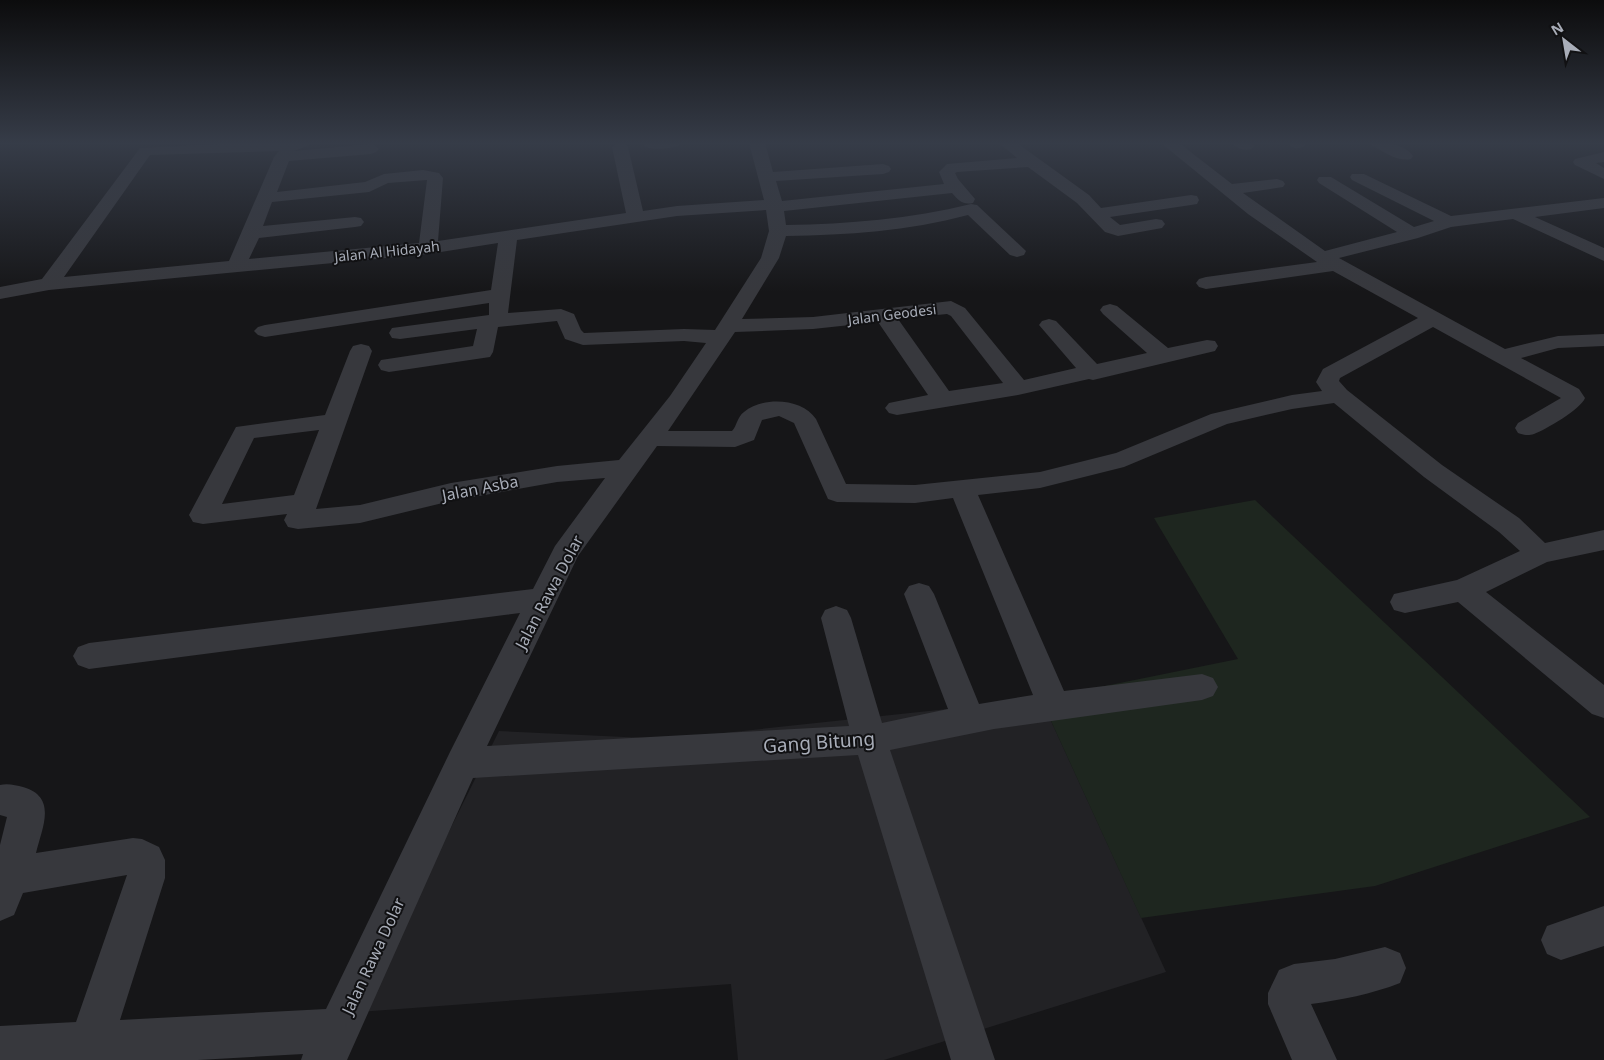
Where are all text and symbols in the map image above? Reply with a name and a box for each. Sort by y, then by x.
north arrow [1539,15,1589,65]
text: N [1547,17,1567,40]
street label: Jalan Al Hidayah [331,236,441,266]
street label: Jalan Geodesi [845,299,937,329]
street label: Jalan Asba [438,470,520,507]
street label: Jalan Rawa Dolar [509,531,589,655]
street label: Gang Bitung [762,725,876,759]
street label: Jalan Rawa Dolar [336,894,410,1020]

